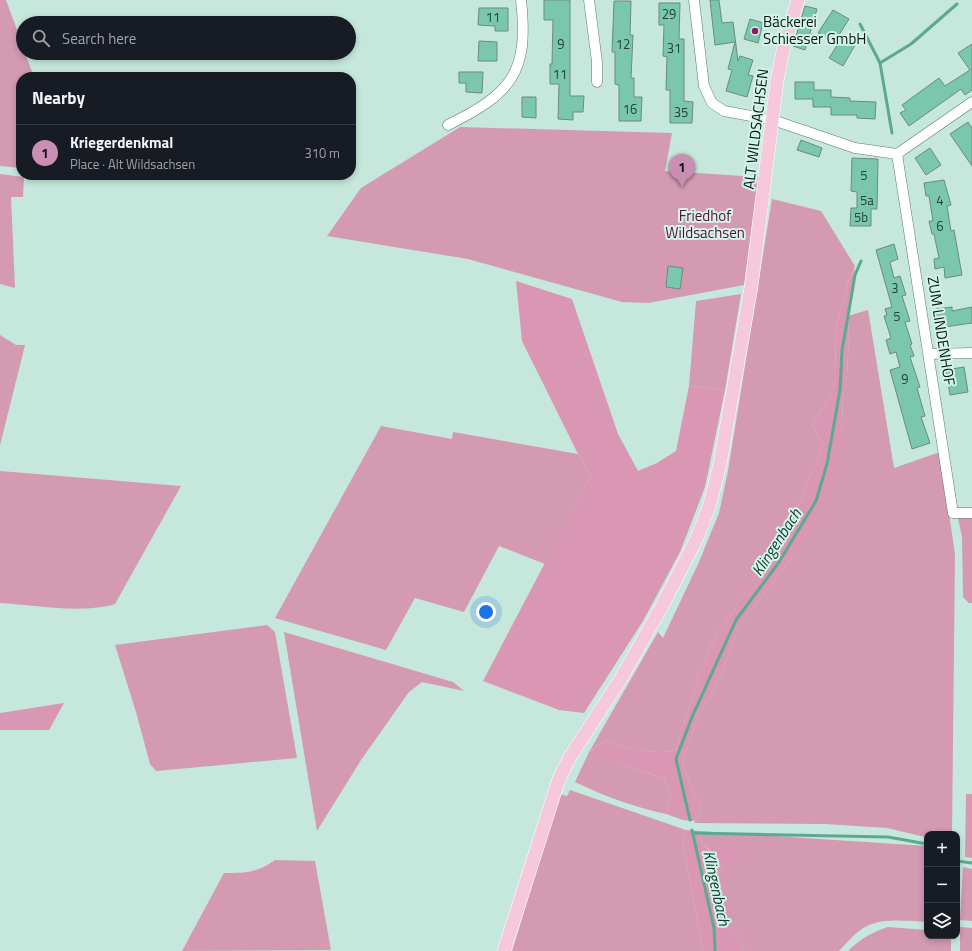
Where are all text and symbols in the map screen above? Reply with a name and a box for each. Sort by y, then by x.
house number: 29 [662,4,676,24]
house number: 11 [486,7,500,27]
place label: Bäckerei Schiesser GmbH [763,10,866,50]
search box [16,16,356,60]
marker: Bäckerei Schiesser GmbH [750,26,760,36]
icon: search [30,27,52,49]
text: Search here [62,27,136,50]
house number: 9 [557,34,565,54]
house number: 12 [616,34,630,54]
house number: 31 [667,38,681,58]
house number: 11 [553,64,567,84]
street label: ALT WILDSACHSEN [737,67,774,191]
text: Nearby [32,85,85,111]
house number: 16 [623,99,637,119]
house number: 35 [674,102,688,122]
text: Kriegerdenkmal [70,131,173,154]
text: 1 [41,143,49,163]
text: 310 m [304,143,340,163]
text: Place · Alt Wildsachsen [70,154,195,174]
pin: 1 [669,154,695,187]
house number: 5 [860,165,868,185]
house number: 5a [860,190,874,210]
house number: 4 [936,190,944,210]
park label: Friedhof Wildsachsen [665,204,745,244]
house number: 5b [854,207,868,227]
house number: 6 [936,216,944,236]
street label: ZUM LINDENHOF [921,274,962,387]
house number: 3 [891,278,899,298]
house number: 5 [893,306,901,326]
house number: 9 [901,369,909,389]
water label: Klingenbach [745,503,807,581]
your location [476,602,496,622]
map controls [924,831,960,939]
button: + [924,831,960,867]
water label: Klingenbach [697,848,737,929]
button: − [924,867,960,903]
button: layers [924,903,960,939]

